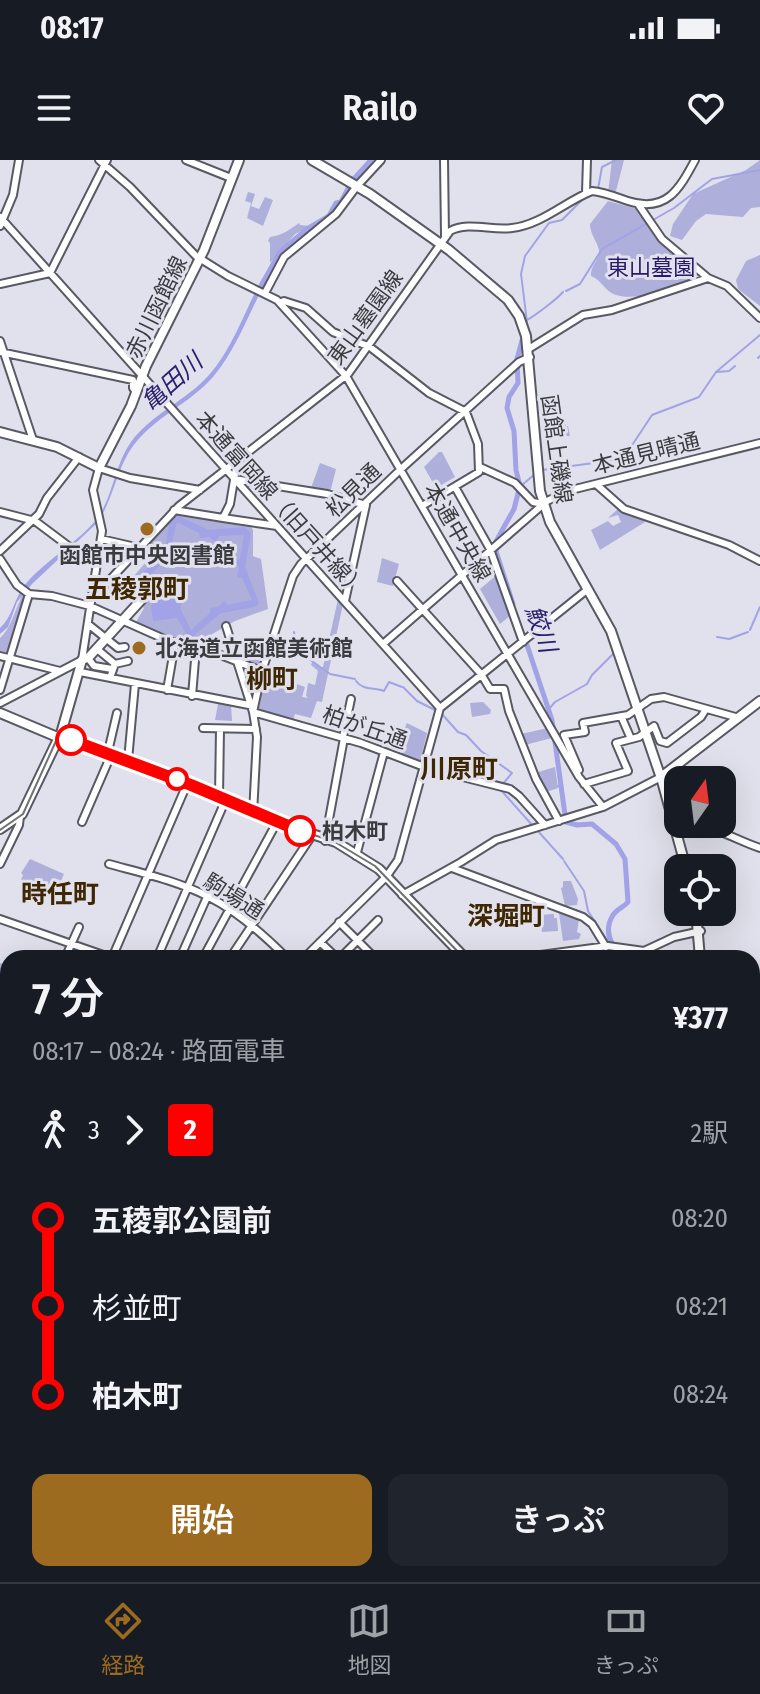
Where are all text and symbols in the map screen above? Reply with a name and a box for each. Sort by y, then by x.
text: 08:17 [40,10,104,46]
icon: menu [32,86,76,130]
text: Railo [342,86,418,130]
icon: heart [684,86,728,130]
street label: 赤川函館線 [120,252,193,363]
park label: 東山墓園 [607,254,695,281]
street label: 東山墓園線 [322,265,409,370]
water label: 亀田川 [136,345,210,416]
street label: 函館上磯線 [535,393,578,505]
street label: 本通富岡線（旧戸井線） [190,405,372,603]
street label: 本通見晴通 [589,427,703,480]
street label: 松見通 [320,458,386,523]
street label: 本通中央線 [418,478,497,587]
marker: 函館市中央図書館 [138,520,156,538]
place label: 函館市中央図書館 [59,542,235,569]
district label: 五稜郭町 [85,574,189,605]
water label: 鮫川 [520,602,563,659]
place label: 北海道立函館美術館 [155,635,353,662]
marker: 北海道立函館美術館 [130,639,148,657]
district label: 柳町 [246,664,298,695]
street label: 柏が丘通 [319,700,411,755]
unlabelled marker [56,725,86,755]
district label: 川原町 [420,754,498,785]
north arrow [664,766,736,838]
map controls [664,766,736,926]
unlabelled marker [166,768,188,790]
marker: 柏木町 [285,816,315,846]
place label: 柏木町 [322,818,388,845]
button: locate [664,854,736,926]
street label: 駒場通 [199,867,269,925]
district label: 時任町 [21,879,99,910]
district label: 深堀町 [467,901,545,932]
text: 7 分 [32,973,104,1026]
text: ¥377 [673,1000,728,1036]
text: 08:17 – 08:24 · 路面電車 [32,1036,286,1067]
icon: walk [32,1108,76,1152]
icon: forward [112,1108,156,1152]
text: 2 [184,1113,197,1146]
text: 3 [88,1115,100,1146]
text: 2駅 [691,1118,728,1149]
text: 五稜郭公園前 [92,1203,272,1239]
text: 08:20 [671,1203,728,1234]
text: 杉並町 [92,1291,182,1327]
text: 08:21 [675,1291,728,1322]
text: 柏木町 [92,1379,182,1415]
text: 08:24 [672,1379,728,1410]
button: 開始 [32,1474,372,1566]
button: きっぷ [388,1474,728,1566]
tab: 経路 [101,1599,145,1679]
tab: 地図 [347,1599,391,1679]
tab: きっぷ [594,1599,659,1679]

